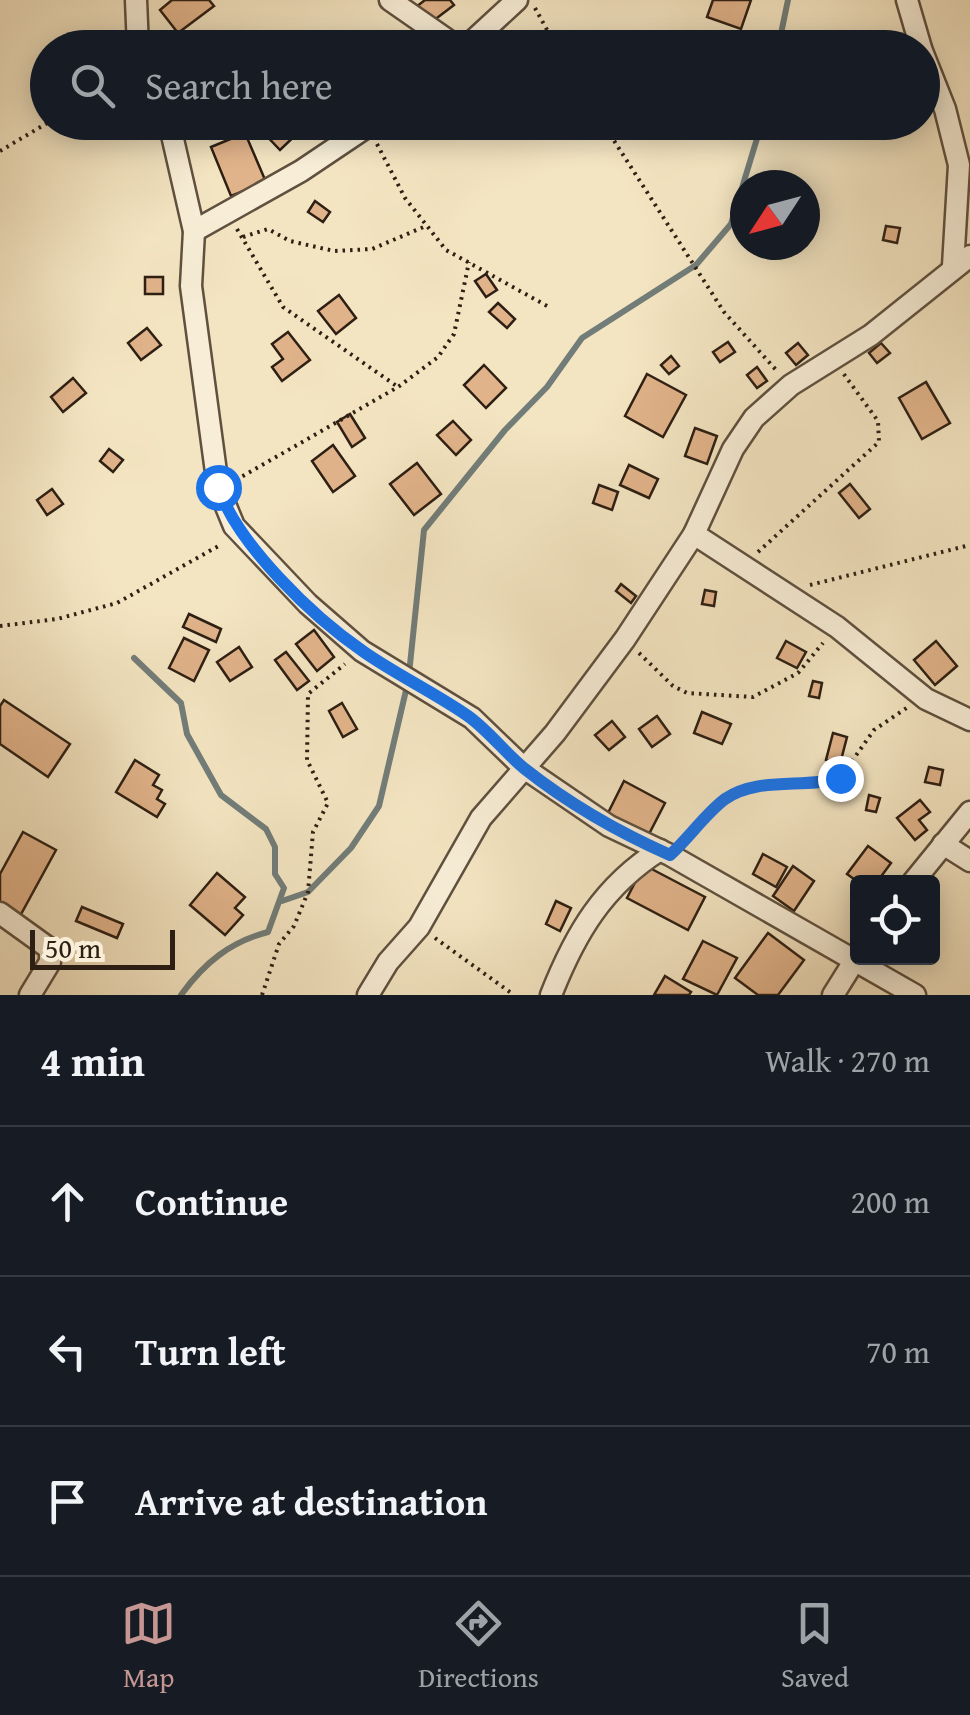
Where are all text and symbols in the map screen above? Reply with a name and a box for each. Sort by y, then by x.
search box [30,30,940,140]
text: Search here [145,57,333,113]
icon: search [65,58,120,113]
north arrow [730,170,820,260]
route start [196,465,242,511]
route end [818,756,864,802]
map controls [850,875,940,965]
button: locate [850,875,940,965]
scale bar [30,925,175,970]
text: 50 m [45,927,101,968]
text: 4 min [40,1030,145,1091]
text: Walk · 270 m [765,1037,930,1084]
text: Continue [135,1173,288,1229]
icon: ahead [40,1174,95,1229]
text: 200 m [851,1178,930,1225]
text: Turn left [135,1323,286,1379]
icon: left [40,1324,95,1379]
text: 70 m [866,1328,930,1375]
text: Arrive at destination [135,1473,488,1529]
icon: arrive [40,1474,95,1529]
tab: Map [121,1596,176,1697]
tab: Directions [418,1596,539,1697]
tab: Saved [781,1596,849,1697]

